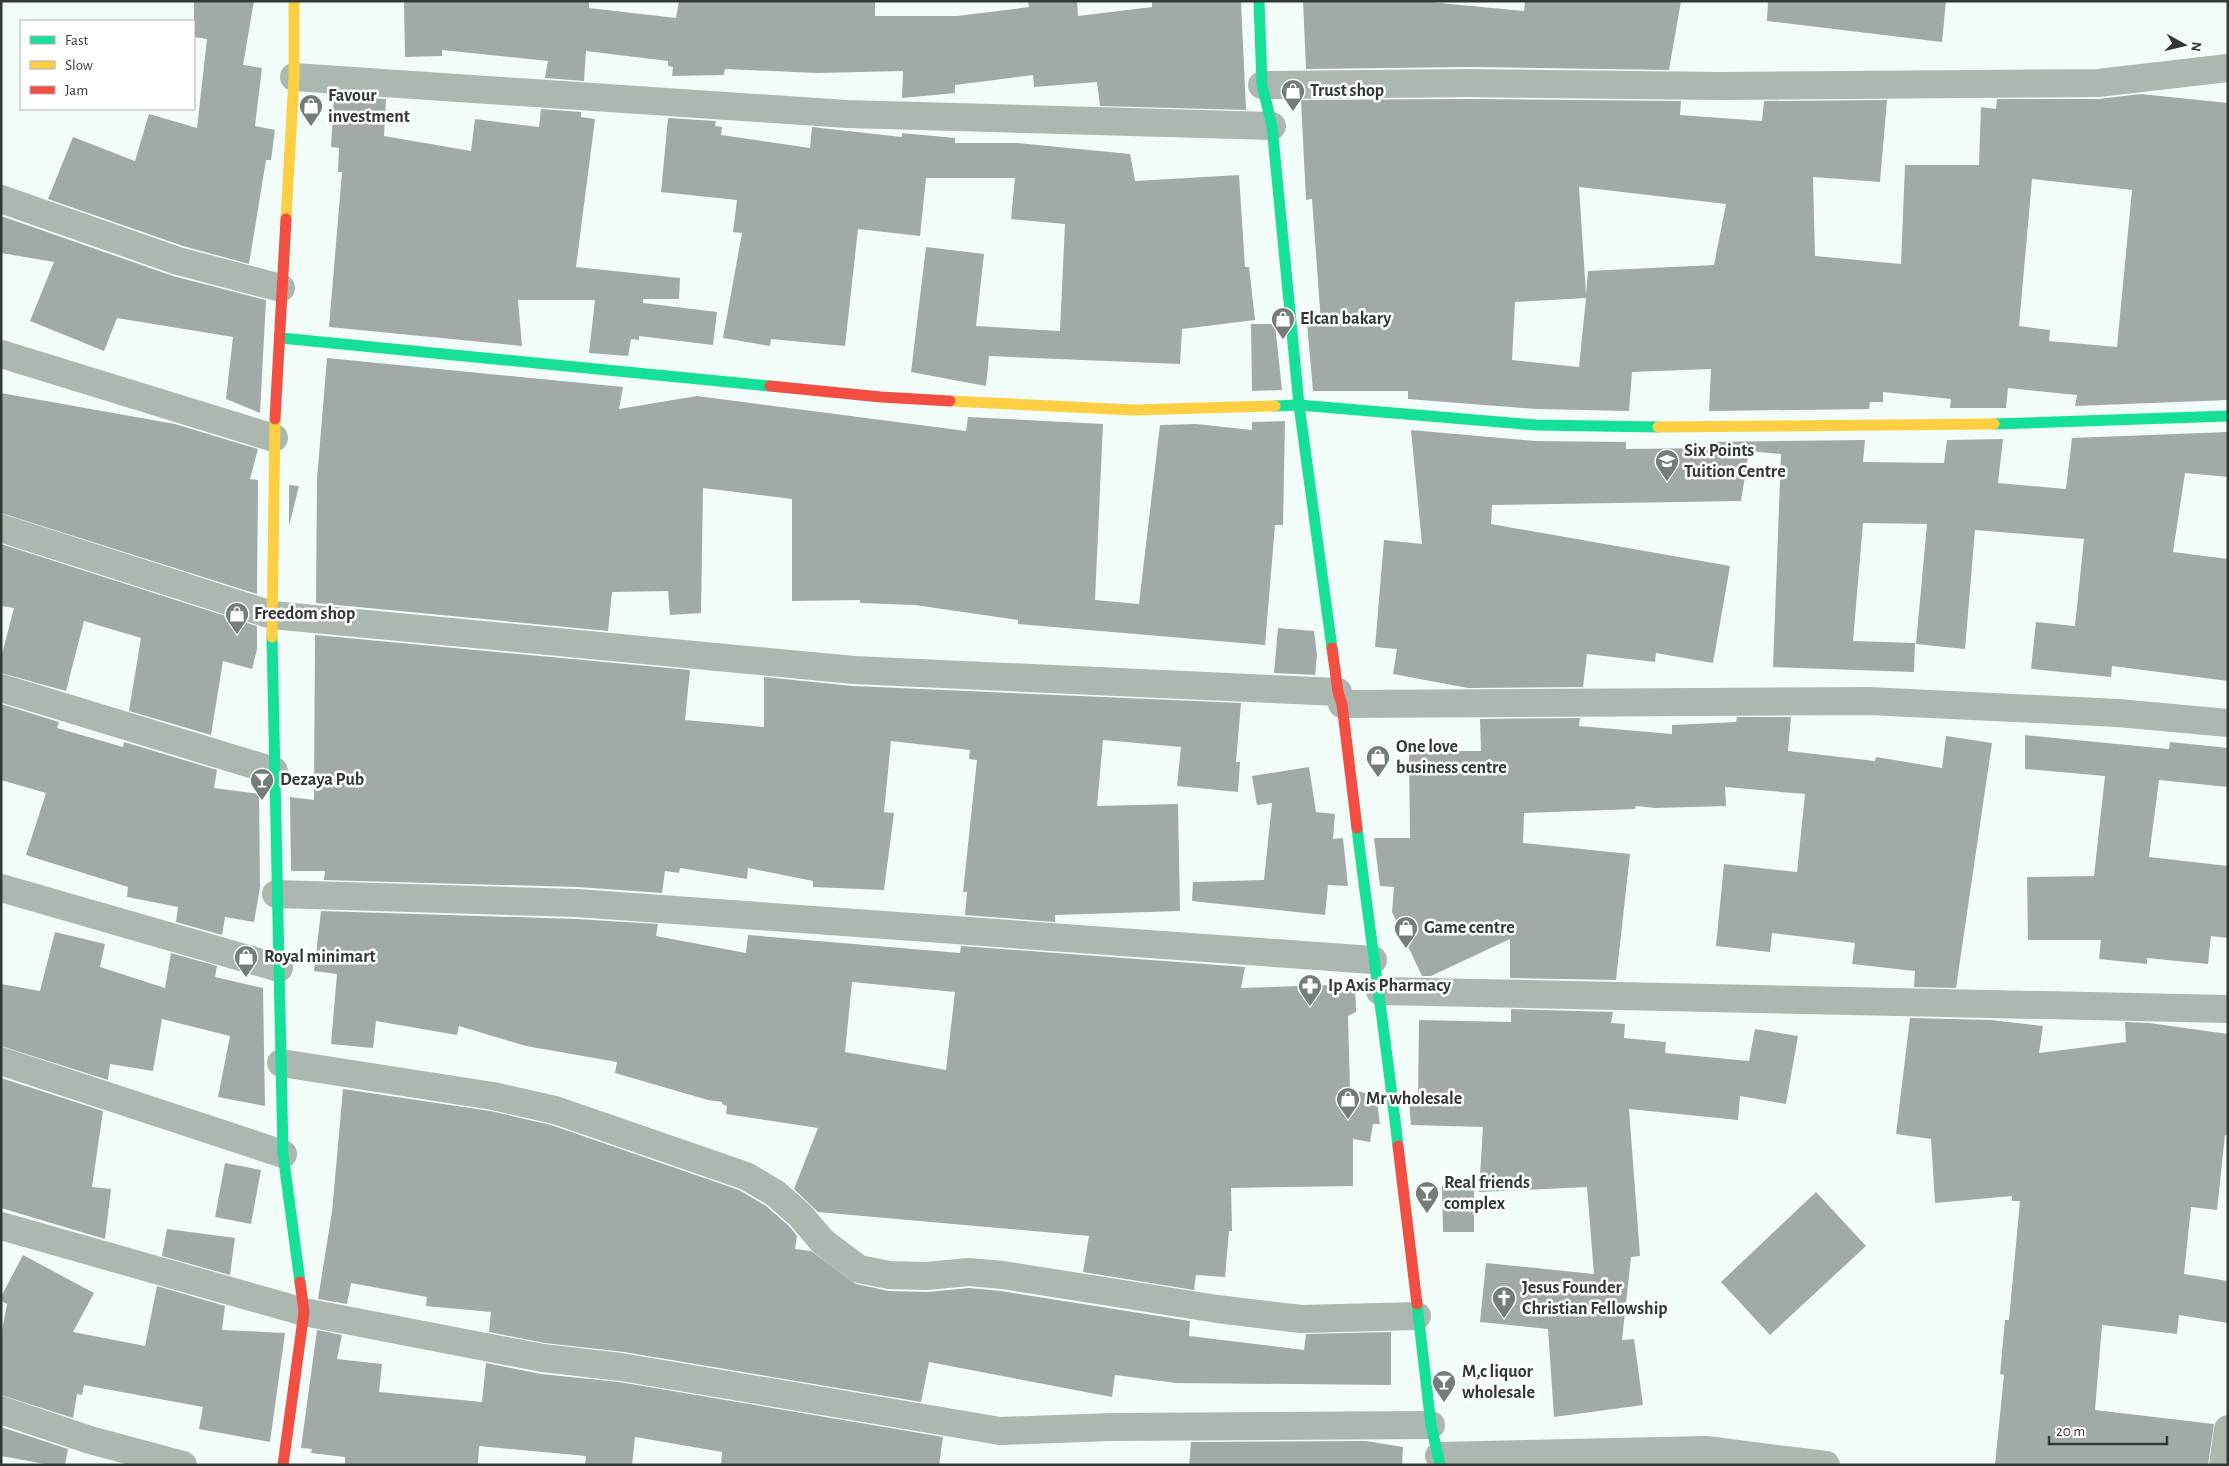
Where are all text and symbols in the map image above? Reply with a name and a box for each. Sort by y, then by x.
legend [20,20,195,110]
north arrow [2159,20,2209,70]
text: Fast [65,33,89,48]
text: N [2188,41,2203,52]
text: Slow [65,58,93,73]
shop icon: Trust shop [1280,78,1306,112]
place label: Trust shop [1310,82,1384,100]
text: Jam [65,83,88,98]
place label: Favour investment [328,87,410,126]
shop icon: Favour investment [298,93,324,127]
shop icon: Elcan bakary [1270,306,1296,340]
place label: Elcan bakary [1300,310,1392,328]
place label: Six Points Tuition Centre [1684,442,1786,481]
school or university icon: Six Points Tuition Centre [1654,448,1680,482]
shop icon: Freedom shop [224,601,250,635]
place label: Freedom shop [254,605,355,623]
place label: One love business centre [1396,738,1507,777]
shop icon: One love business centre [1365,744,1391,778]
bar icon: Dezaya Pub [249,767,275,801]
place label: Dezaya Pub [280,771,364,789]
shop icon: Game centre [1393,915,1419,949]
place label: Game centre [1424,919,1515,937]
shop icon: Royal minimart [233,944,259,978]
place label: Royal minimart [264,948,376,966]
pharmacy icon: Ip Axis Pharmacy [1297,973,1323,1007]
place label: Ip Axis Pharmacy [1328,977,1452,995]
shop icon: Mr wholesale [1335,1086,1361,1120]
place label: Mr wholesale [1366,1090,1462,1108]
place label: Real friends complex [1444,1174,1530,1213]
bar icon: Real friends complex [1414,1180,1440,1214]
place label: Jesus Founder Christian Fellowship [1522,1279,1668,1318]
church icon: Jesus Founder Christian Fellowship [1491,1285,1517,1319]
place label: M,c liquor wholesale [1462,1363,1535,1402]
bar icon: M,c liquor wholesale [1431,1369,1457,1403]
scale bar [2049,1414,2166,1446]
text: 20 m [2056,1424,2085,1439]

